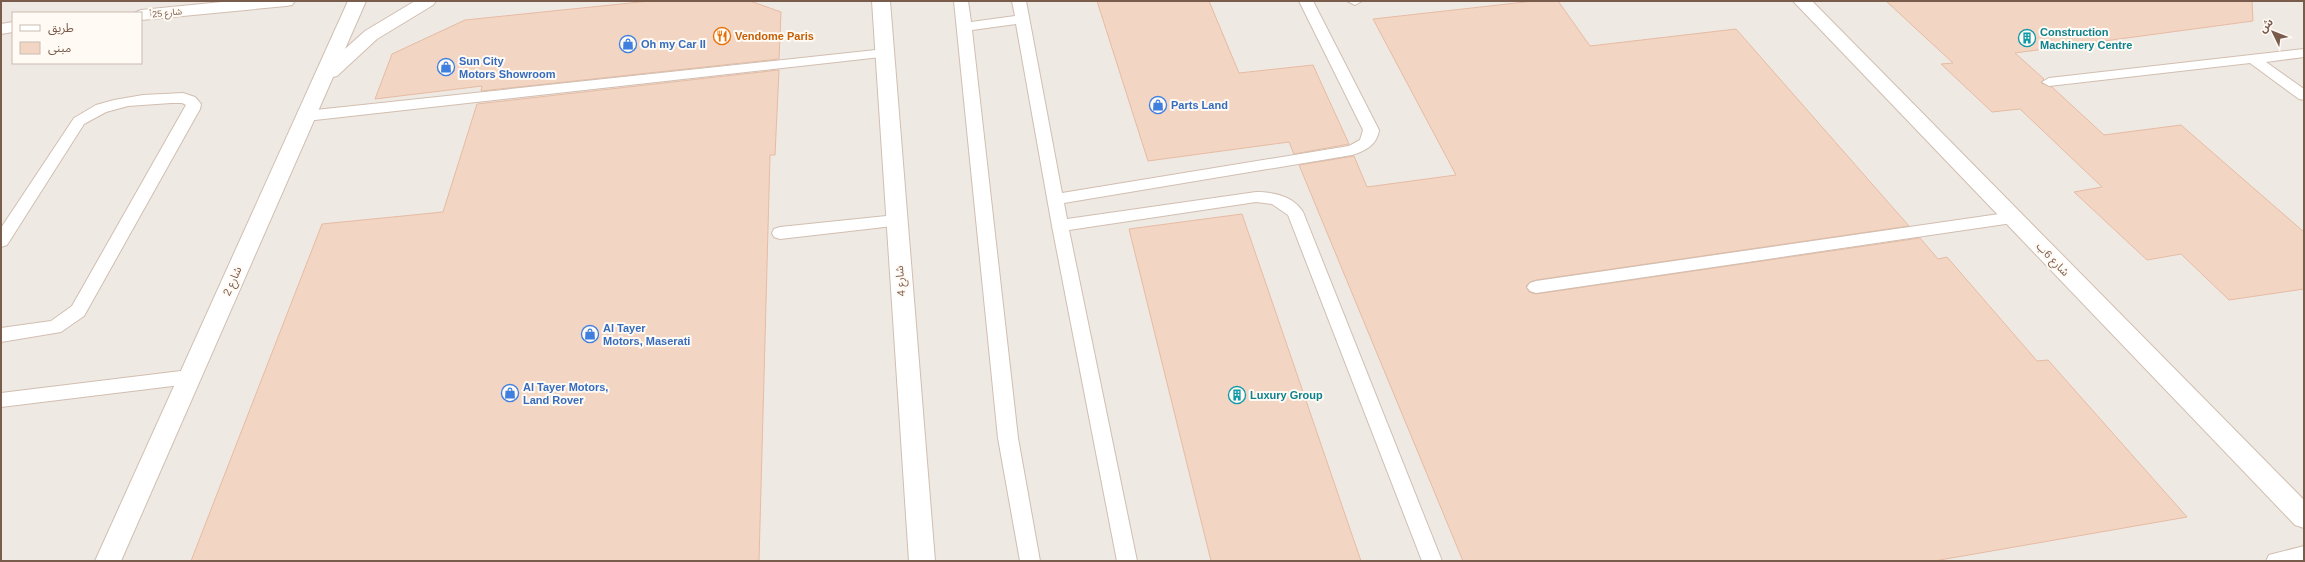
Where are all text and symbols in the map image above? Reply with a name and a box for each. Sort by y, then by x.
street label: شارع 25أ [149,5,183,22]
legend [12,12,142,64]
north arrow [2253,12,2293,52]
text: ش [2256,16,2276,35]
text: طريق [48,21,74,36]
restaurant icon: Vendome Paris [712,26,732,46]
place label: Construction Machinery Centre [2040,26,2132,51]
building icon: Construction Machinery Centre [2017,28,2037,48]
place label: Vendome Paris [735,30,814,42]
shop icon: Oh my Car II [618,34,638,54]
place label: Oh my Car II [641,38,706,50]
text: مبنى [48,41,71,55]
place label: Sun City Motors Showroom [459,55,556,80]
shop icon: Sun City Motors Showroom [436,57,456,77]
shop icon: Parts Land [1148,95,1168,115]
place label: Parts Land [1171,99,1228,111]
street label: شارع 6ب [2033,240,2072,280]
street label: شارع 2 [220,264,246,298]
street label: شارع 4 [893,265,909,297]
place label: Al Tayer Motors, Maserati [603,322,690,347]
shop icon: Al Tayer Motors, Maserati [580,324,600,344]
place label: Al Tayer Motors, Land Rover [523,381,608,406]
shop icon: Al Tayer Motors, Land Rover [500,383,520,403]
building icon: Luxury Group [1227,385,1247,405]
place label: Luxury Group [1250,389,1323,401]

